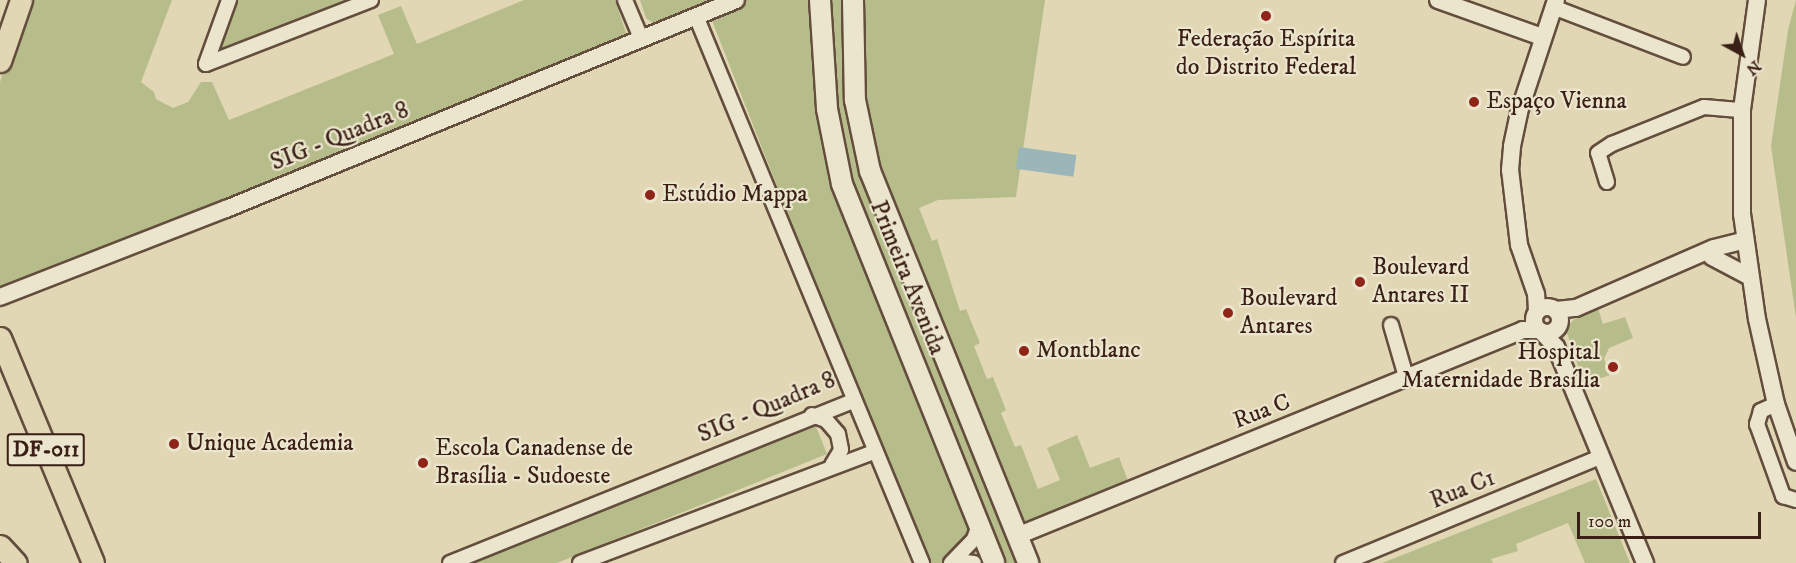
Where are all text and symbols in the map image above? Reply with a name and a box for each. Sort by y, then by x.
marker: Federação Espírita do Distrito Federal [1259,9,1273,23]
north arrow [1712,24,1772,84]
place label: Federação Espírita do Distrito Federal [1176,26,1356,82]
text: N [1742,56,1765,80]
place label: Espaço Vienna [1486,88,1627,116]
marker: Espaço Vienna [1467,95,1481,109]
street label: SIG - Quadra 8 [267,96,413,178]
place label: Estúdio Mappa [662,181,808,209]
marker: Estúdio Mappa [643,188,657,202]
street label: Primeira Avenida [863,197,951,359]
place label: Boulevard Antares II [1372,254,1469,310]
marker: Boulevard Antares II [1353,275,1367,289]
place label: Boulevard Antares [1240,285,1337,341]
marker: Boulevard Antares [1221,306,1235,320]
place label: Montblanc [1036,337,1141,365]
place label: Hospital Maternidade Brasília [1401,339,1600,395]
marker: Montblanc [1017,344,1031,358]
marker: Hospital Maternidade Brasília [1604,358,1622,376]
street label: SIG - Quadra 8 [694,366,840,450]
street label: Rua C [1229,388,1295,436]
place label: Unique Academia [186,430,353,458]
road number: DF-011 [6,431,86,469]
place label: Escola Canadense de Brasília - Sudoeste [435,435,633,491]
marker: Unique Academia [167,437,181,451]
marker: Escola Canadense de Brasília - Sudoeste [416,456,430,470]
street label: Rua C1 [1426,464,1500,516]
scale bar [1580,500,1764,538]
text: 100 m [1588,511,1631,533]

